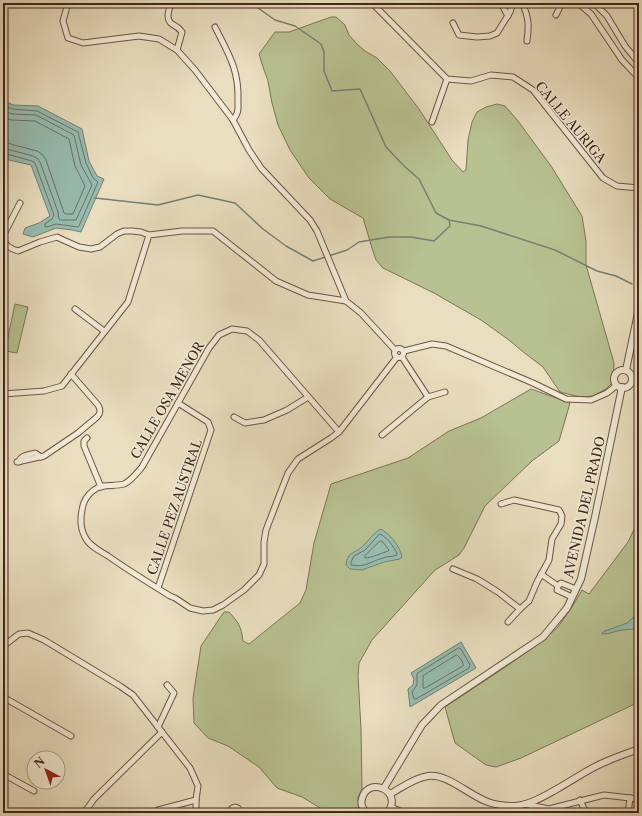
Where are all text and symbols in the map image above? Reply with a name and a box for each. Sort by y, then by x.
street label: CALLE AURIGA [532,78,610,166]
street label: CALLE OSA MENOR [127,337,208,462]
street label: AVENIDA DEL PRADO [560,434,608,581]
street label: CALLE PEZ AUSTRAL [143,437,205,577]
north arrow [26,750,66,790]
text: N [31,754,48,771]

